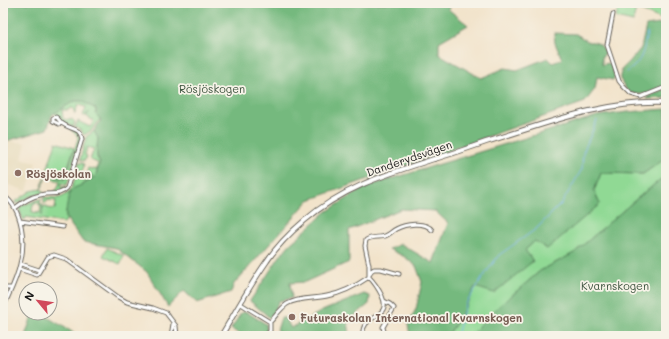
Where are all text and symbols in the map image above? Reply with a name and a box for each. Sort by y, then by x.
park label: Rösjöskogen [179,81,245,96]
street label: Danderydsvägen [364,136,454,180]
place label: Rösjöskolan [26,166,91,181]
marker: Rösjöskolan [13,168,23,178]
park label: Kvarnskogen [581,278,649,293]
north arrow [18,281,58,321]
text: N [20,289,37,303]
place label: Futuraskolan International Kvarnskogen [300,310,522,325]
marker: Futuraskolan International Kvarnskogen [287,312,297,322]

